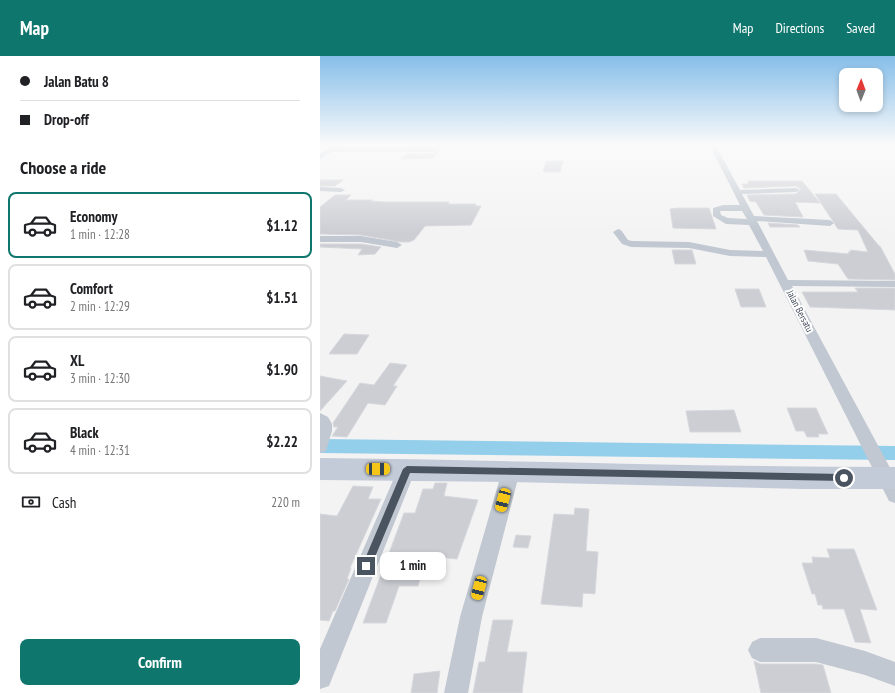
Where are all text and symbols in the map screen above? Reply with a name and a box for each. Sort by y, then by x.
text: Map [20,16,49,40]
text: Map [733,19,753,37]
text: Directions [775,19,824,37]
text: Saved [846,19,875,37]
north arrow [839,68,883,112]
map controls [839,68,883,112]
text: Jalan Batu 8 [44,72,109,91]
text: Drop-off [44,110,89,129]
text: Choose a ride [20,156,106,179]
icon: car [22,207,58,243]
text: Economy [70,207,118,226]
text: $1.12 [266,216,298,235]
text: 1 min · 12:28 [70,226,130,243]
icon: car [22,279,58,315]
text: Comfort [70,279,113,298]
street label: Jalan Bersatu [783,287,816,334]
text: $1.51 [266,288,298,307]
text: 2 min · 12:29 [70,298,130,315]
icon: car [22,351,58,387]
text: XL [70,351,84,370]
text: $1.90 [266,360,298,379]
text: 3 min · 12:30 [70,370,130,387]
icon: car [22,423,58,459]
text: Black [70,423,99,442]
text: $2.22 [266,432,298,451]
text: 4 min · 12:31 [70,442,130,459]
car [366,463,390,475]
route start [835,469,853,487]
car [494,487,512,513]
icon: cash [20,491,42,513]
text: Cash [52,493,76,512]
text: 220 m [271,494,300,511]
callout: 1 min [380,552,446,580]
route end [357,557,375,575]
text: 1 min [400,557,426,574]
car [470,575,488,601]
button: Confirm [20,639,300,685]

